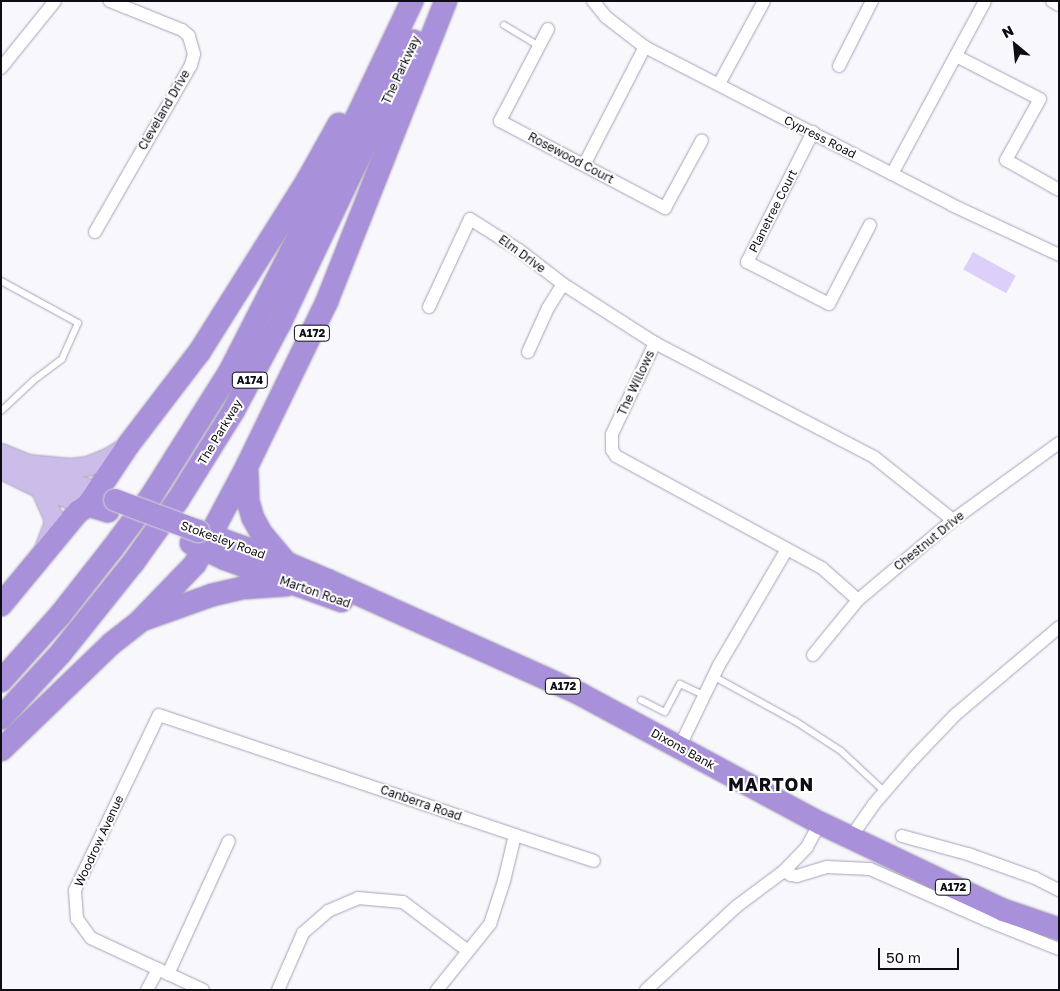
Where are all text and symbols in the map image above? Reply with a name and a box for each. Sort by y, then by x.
north arrow [990,20,1040,70]
text: N [999,21,1016,41]
street label: The Parkway [379,34,423,106]
street label: Cleveland Drive [135,67,193,153]
street label: Cypress Road [782,113,858,161]
street label: Rosewood Court [526,129,616,187]
street label: Planetree Court [746,167,800,255]
street label: Elm Drive [496,232,548,276]
road number: A172 [293,324,331,342]
street label: The Willows [615,348,657,418]
road number: A174 [231,372,269,388]
street label: The Parkway [195,397,245,467]
street label: Chestnut Drive [891,508,967,574]
street label: Stokesley Road [179,518,267,562]
street label: Marton Road [278,573,352,611]
road number: A172 [544,678,582,694]
street label: Dixons Bank [649,726,717,772]
district label: MARTON [727,773,815,795]
street label: Canberra Road [378,782,464,824]
street label: Woodrow Avenue [71,793,127,889]
road number: A172 [934,879,972,896]
scale bar [880,938,961,970]
text: 50 m [886,948,921,966]

